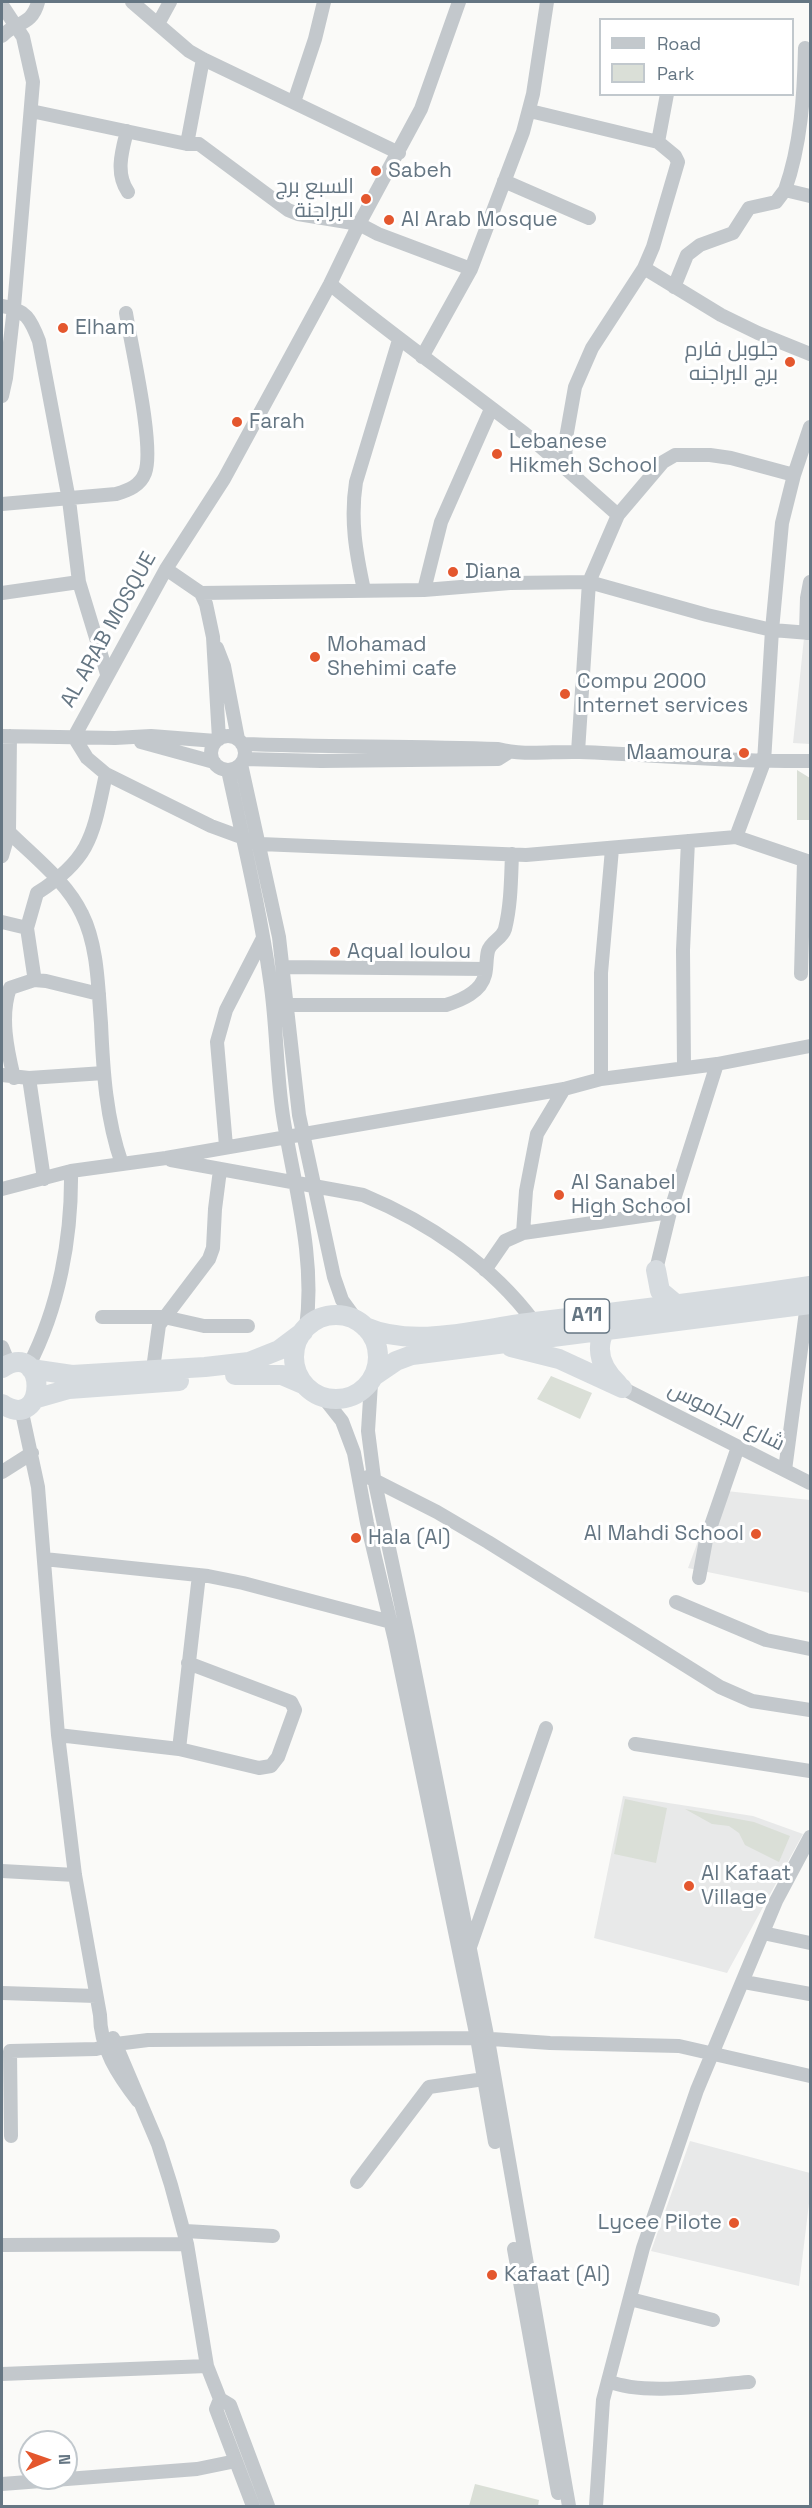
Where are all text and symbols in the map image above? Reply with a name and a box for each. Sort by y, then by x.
legend [599,18,794,96]
text: Road [657,32,701,55]
text: Park [657,62,694,85]
place label: Sabeh [388,158,452,184]
marker: Sabeh [369,164,383,178]
place label: السبع برج البراجنة [276,174,354,224]
marker: السبع برج البراجنة [359,192,373,206]
place label: Al Arab Mosque [401,207,558,233]
marker: Al Arab Mosque [382,213,396,227]
place label: Elham [75,315,135,341]
marker: Elham [56,321,70,335]
place label: جلوبل فارم برج البراجنه [684,337,778,387]
marker: جلوبل فارم برج البراجنه [783,355,797,369]
place label: Farah [249,409,305,435]
marker: Farah [230,415,244,429]
place label: Lebanese Hikmeh School [509,429,657,479]
marker: Lebanese Hikmeh School [490,447,504,461]
street label: AL ARAB MOSQUE [56,548,162,712]
place label: Diana [465,559,521,585]
marker: Diana [446,565,460,579]
place label: Mohamad Shehimi cafe [327,632,457,682]
marker: Mohamad Shehimi cafe [308,650,322,664]
place label: Compu 2000 Internet services [577,669,748,719]
marker: Compu 2000 Internet services [558,687,572,701]
place label: Maamoura [626,740,732,766]
marker: Maamoura [737,746,751,760]
place label: Aqual loulou [347,939,471,965]
marker: Aqual loulou [328,945,342,959]
place label: Al Sanabel High School [571,1170,691,1220]
marker: Al Sanabel High School [552,1188,566,1202]
road number: A11 [564,1299,610,1333]
street label: شارع الجاموس [664,1377,788,1457]
place label: Al Mahdi School [584,1521,744,1547]
place label: Hala (Al) [368,1525,451,1551]
marker: Al Mahdi School [749,1527,763,1541]
marker: Hala (Al) [349,1531,363,1545]
place label: Al Kafaat Village [701,1861,791,1911]
marker: Al Kafaat Village [682,1879,696,1893]
place label: Lycee Pilote [598,2210,722,2236]
marker: Lycee Pilote [727,2216,741,2230]
place label: Kafaat (Al) [504,2262,610,2288]
marker: Kafaat (Al) [485,2268,499,2282]
north arrow [18,2430,78,2490]
text: N [54,2454,75,2465]

